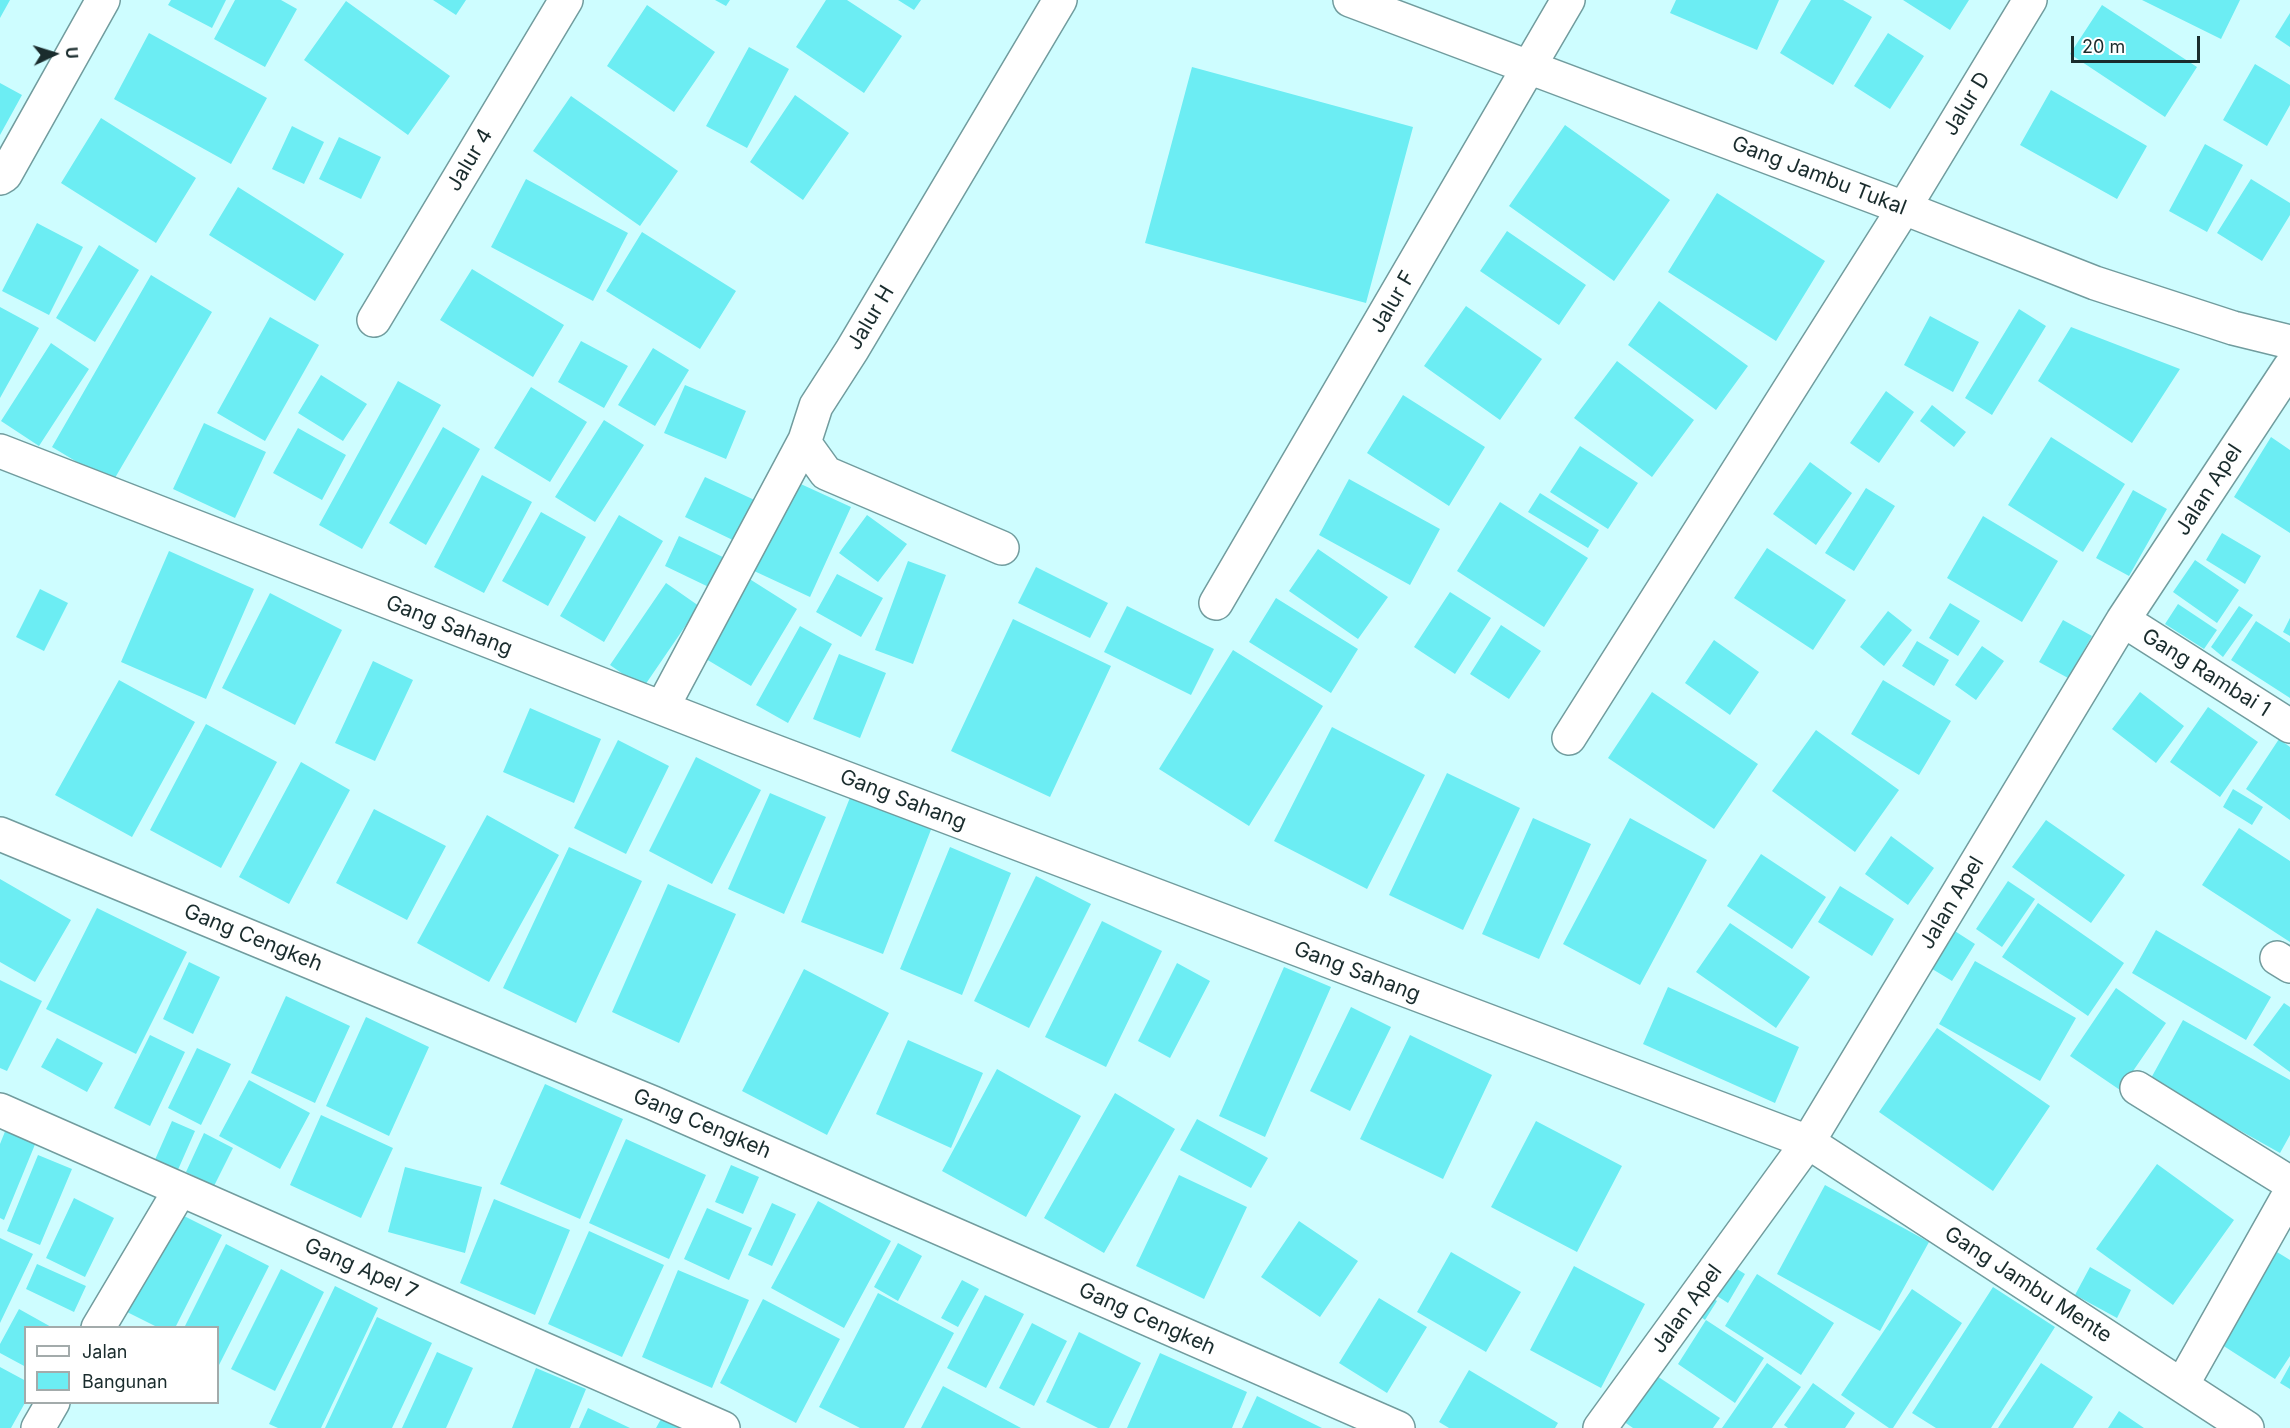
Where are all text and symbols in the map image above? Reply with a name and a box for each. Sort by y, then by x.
north arrow [24,24,84,84]
scale bar [2074,24,2203,62]
text: 20 m [2082,36,2125,57]
text: U [62,46,82,59]
street label: Jalur D [1938,67,1996,141]
street label: Jalur 4 [442,124,498,196]
street label: Gang Jambu Tukal [1728,131,1910,221]
street label: Jalur F [1365,266,1421,338]
street label: Jalur H [842,281,900,355]
street label: Jalan Apel [2170,440,2248,540]
street label: Gang Sahang [382,590,516,662]
street label: Gang Rambai 1 [2137,623,2275,723]
street label: Gang Sahang [836,764,970,836]
street label: Jalan Apel [1915,852,1989,954]
street label: Gang Cengkeh [180,899,326,977]
street label: Gang Sahang [1290,936,1424,1008]
street label: Gang Cengkeh [629,1084,775,1164]
street label: Gang Jambu Mente [1940,1221,2116,1349]
street label: Gang Apel 7 [301,1233,421,1305]
street label: Jalan Apel [1646,1260,1728,1358]
street label: Gang Cengkeh [1075,1278,1219,1360]
legend [24,1326,219,1404]
text: Jalan [82,1341,127,1362]
text: Bangunan [82,1371,168,1392]

